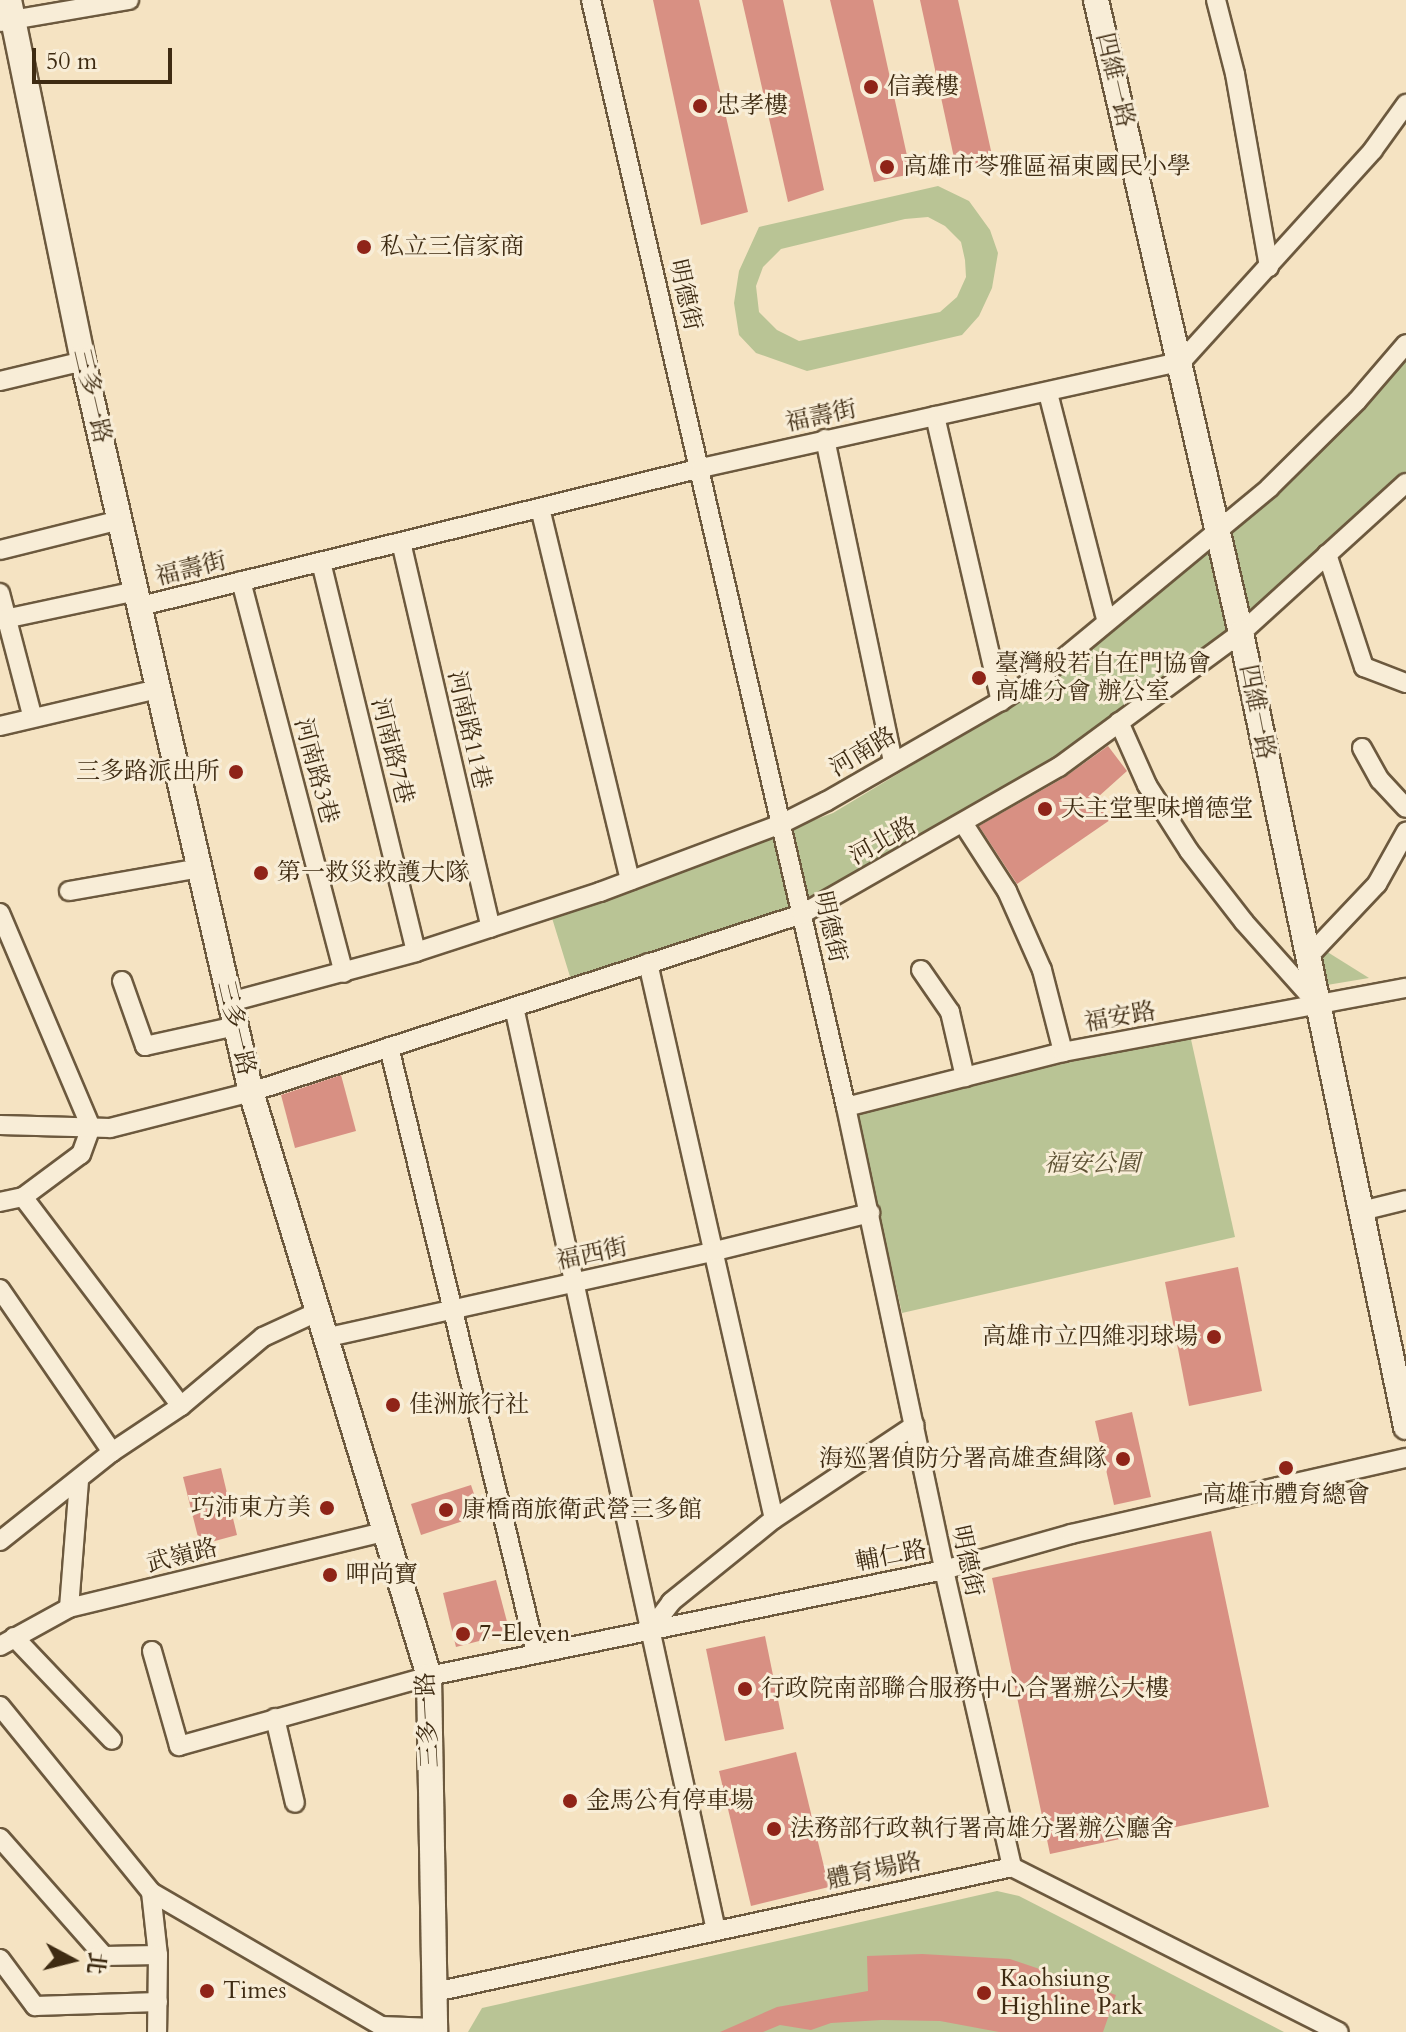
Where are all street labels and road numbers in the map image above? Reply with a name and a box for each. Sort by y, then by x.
street label: 四維一路 [1090,30,1140,130]
street label: 明德街 [663,257,707,333]
street label: 三多一路 [67,346,117,446]
street label: 福壽街 [783,394,859,438]
street label: 福壽街 [153,546,229,592]
street label: 四維一路 [1234,662,1280,762]
street label: 河南路11巷 [441,668,497,792]
street label: 河南路7巷 [365,695,419,807]
street label: 河南路3巷 [288,715,344,827]
street label: 河南路 [825,721,901,783]
street label: 河北路 [845,811,921,871]
street label: 明德街 [808,889,852,965]
street label: 三多一路 [211,978,261,1078]
street label: 福安路 [1082,997,1158,1037]
street label: 福西街 [554,1232,630,1276]
street label: 明德街 [945,1523,989,1599]
street label: 武嶺路 [144,1533,220,1579]
street label: 輔仁路 [853,1535,929,1577]
street label: 三多一路 [411,1671,445,1769]
street label: 體育場路 [824,1847,924,1895]

